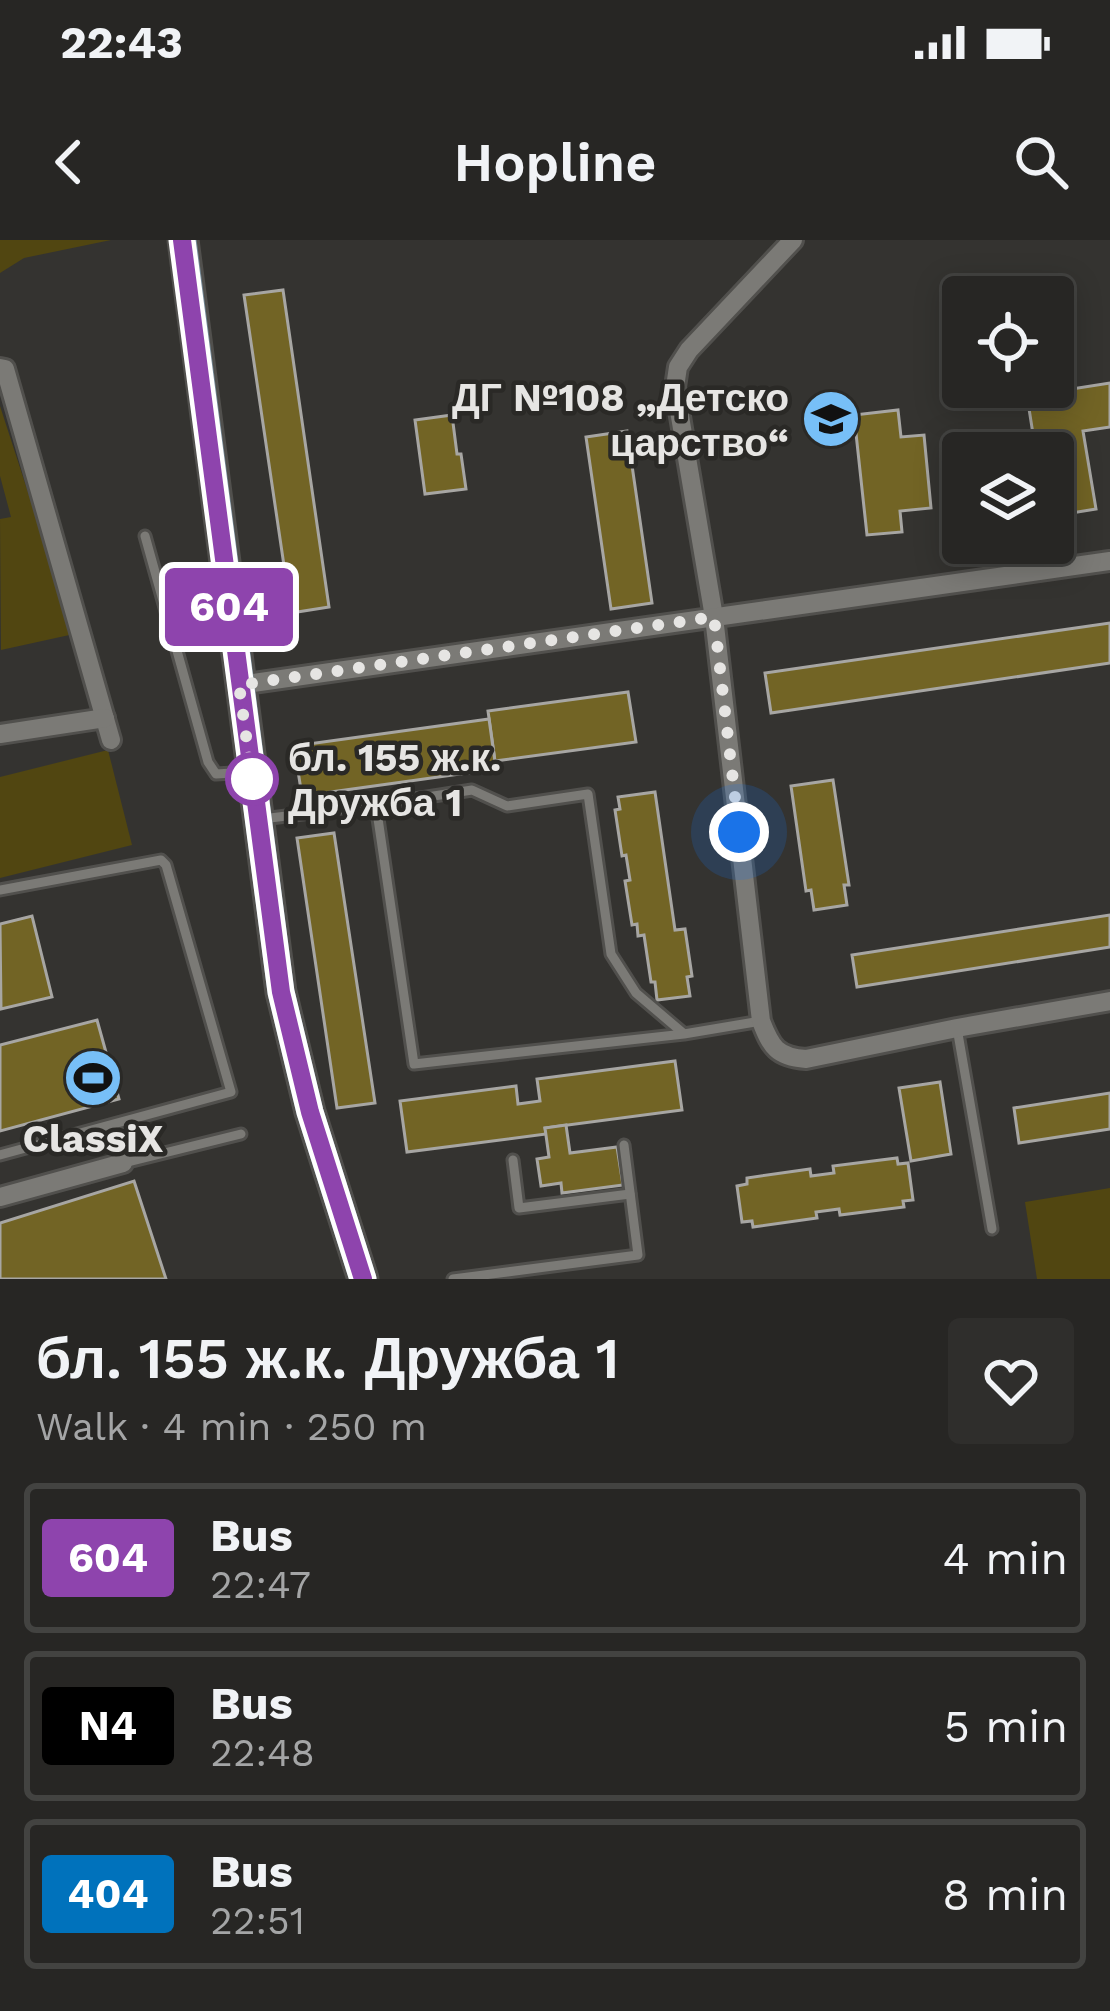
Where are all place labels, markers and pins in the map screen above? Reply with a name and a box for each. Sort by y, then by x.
place label: ДГ №108 „Детско царство“ [452,375,789,465]
school or university icon: ДГ №108 „Детско царство“ [800,388,862,450]
place label: бл. 155 ж.к. Дружба 1 [288,735,501,825]
marker: бл. 155 ж.к. Дружба 1 [227,754,277,804]
sports icon: ClassiX [62,1047,124,1109]
place label: ClassiX [23,1116,164,1161]

